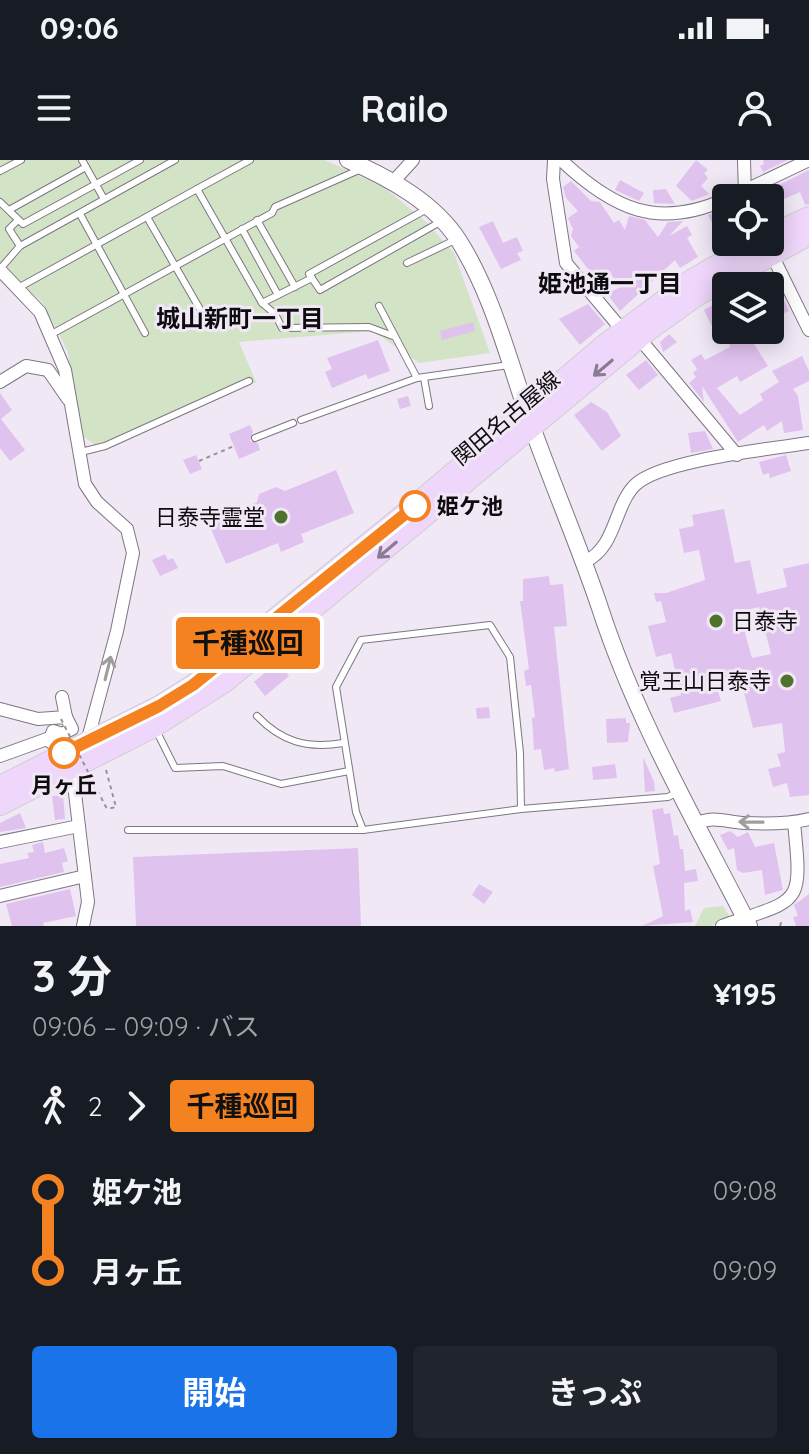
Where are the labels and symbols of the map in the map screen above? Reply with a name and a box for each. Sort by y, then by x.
district label: 姫池通一丁目 [538,268,682,298]
district label: 城山新町一丁目 [156,303,324,333]
one-way arrow [593,359,614,377]
street label: 関田名古屋線 [446,365,566,471]
marker: 姫ケ池 [400,491,430,521]
place label: 姫ケ池 [437,492,503,520]
place label: 日泰寺霊堂 [155,503,265,531]
marker: 日泰寺霊堂 [272,508,290,526]
one-way arrow [377,541,397,559]
place label: 日泰寺 [732,607,798,635]
marker: 日泰寺 [707,612,725,630]
line badge: 千種巡回 [192,617,304,669]
one-way arrow [101,655,116,681]
place label: 覚王山日泰寺 [639,667,771,695]
marker: 覚王山日泰寺 [778,672,796,690]
marker: 月ヶ丘 [49,738,79,768]
place label: 月ヶ丘 [31,771,97,799]
one-way arrow [738,815,765,830]

